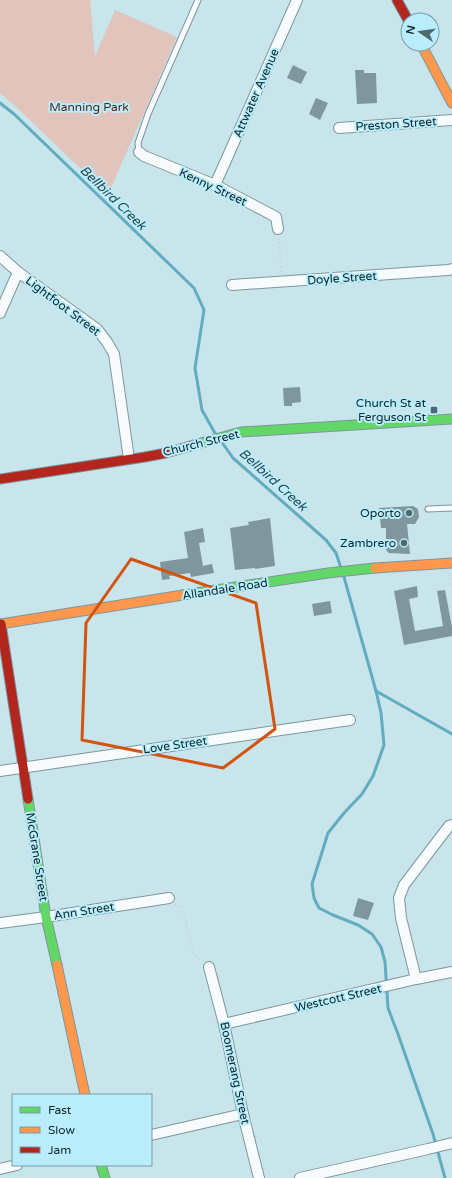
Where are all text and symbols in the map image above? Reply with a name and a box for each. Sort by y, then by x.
north arrow [400,12,440,52]
text: N [403,24,418,36]
street label: Attwater Avenue [230,46,282,140]
park label: Manning Park [49,100,129,114]
street label: Preston Street [355,114,438,134]
water label: Bellbird Creek [76,162,150,234]
street label: Kenny Street [177,165,250,209]
street label: Doyle Street [307,269,378,287]
street label: Lightfoot Street [23,273,103,339]
place label: Church St at Ferguson St [356,396,426,424]
marker: Church St at Ferguson St [429,405,439,415]
street label: Church Street [161,427,241,459]
water label: Bellbird Creek [236,445,311,515]
place label: Oporto [360,506,401,520]
marker: Oporto [404,508,414,518]
place label: Zambrero [340,536,396,550]
marker: Zambrero [399,538,409,548]
street label: Allandale Road [181,575,269,603]
street label: Love Street [142,734,208,756]
street label: McGrane Street [23,812,51,903]
street label: Ann Street [53,899,116,923]
street label: Westcott Street [293,981,383,1015]
street label: Boomerang Street [217,1021,253,1126]
legend [12,1094,152,1166]
text: Fast [48,1103,72,1117]
text: Slow [48,1123,75,1137]
text: Jam [48,1143,71,1157]

